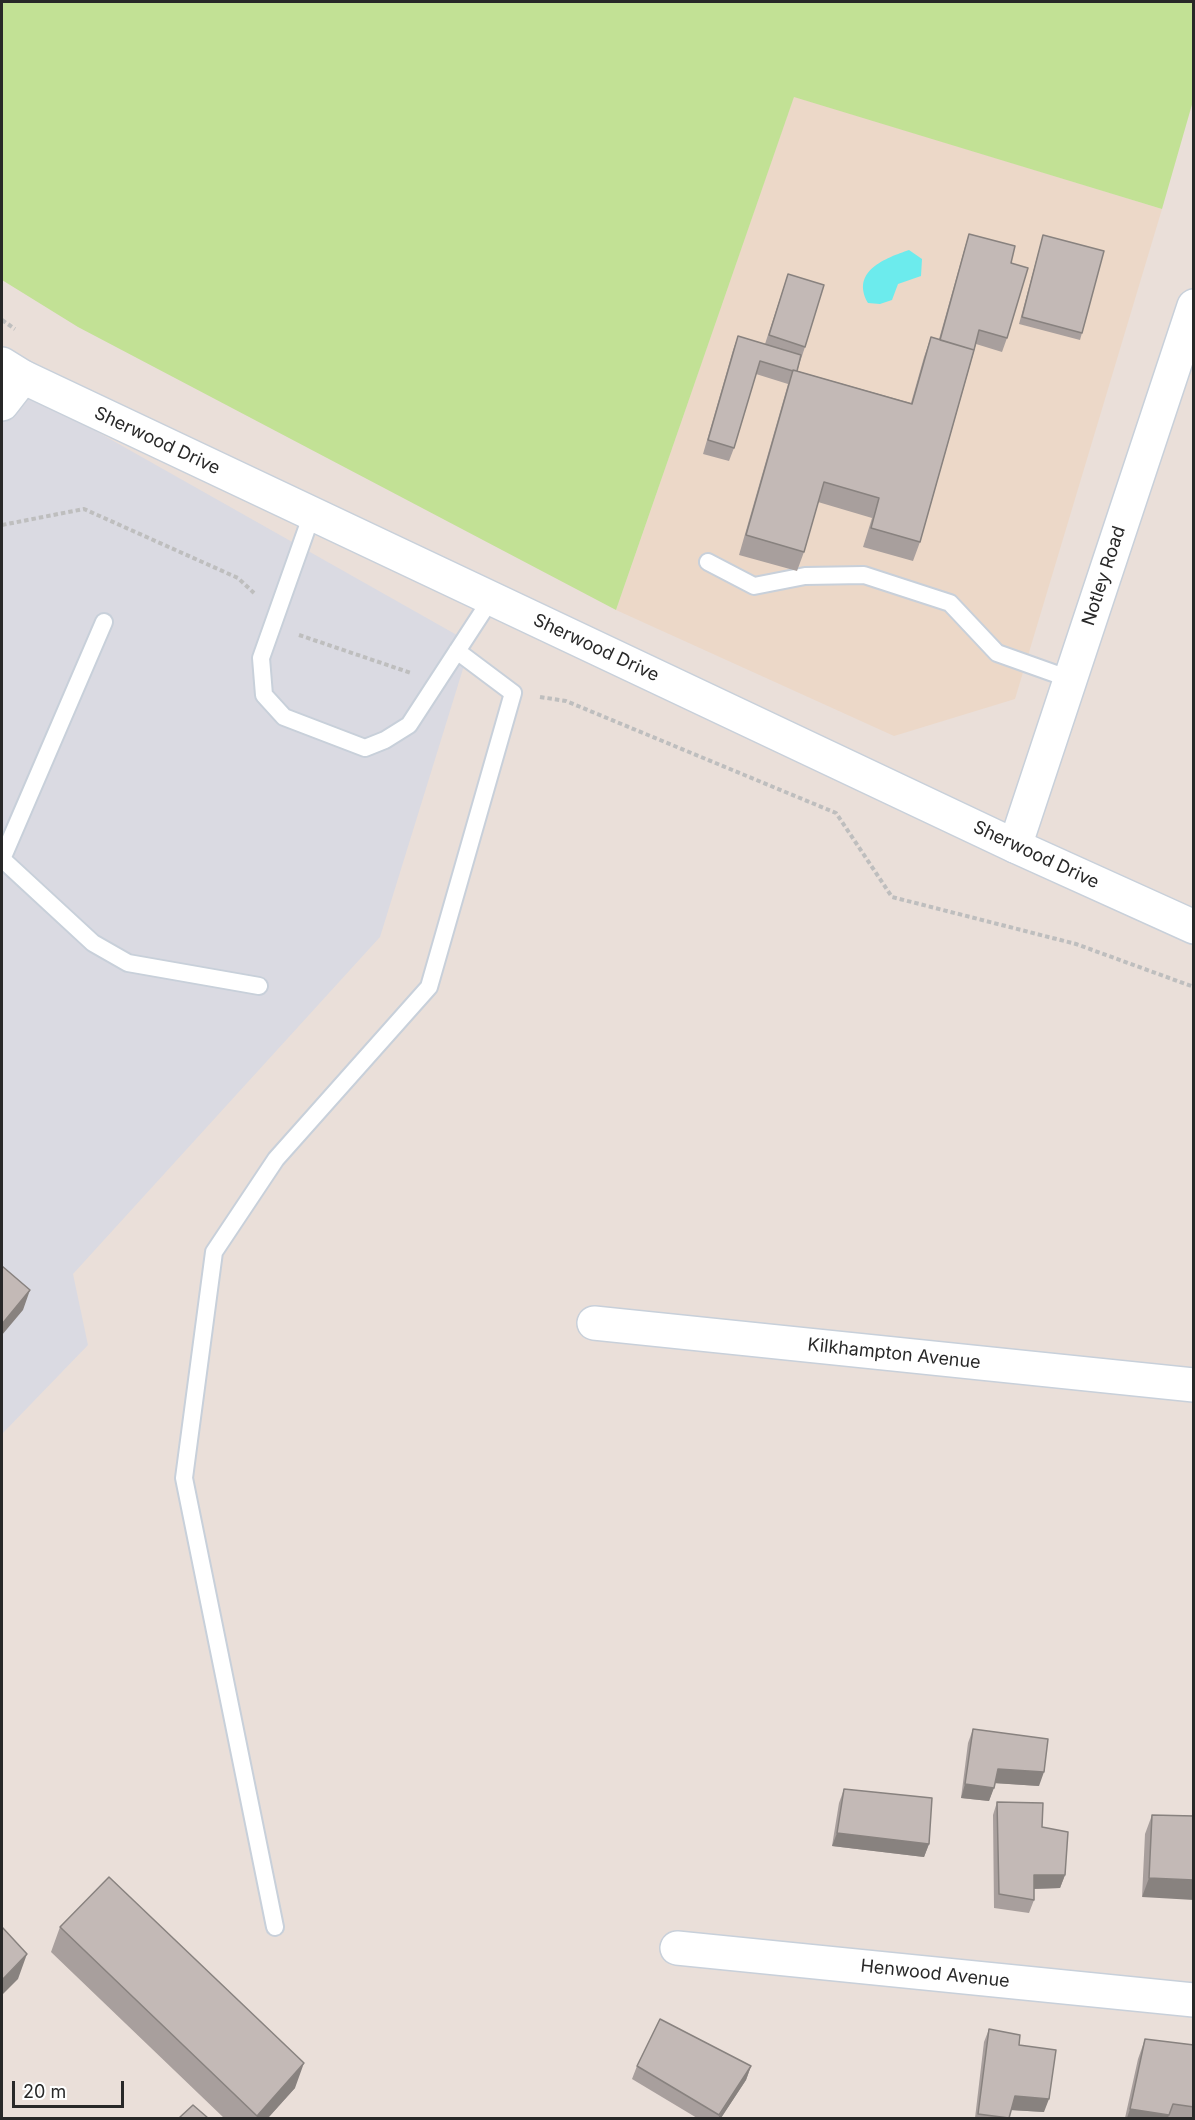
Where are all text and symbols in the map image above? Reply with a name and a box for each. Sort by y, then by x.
street label: Sherwood Drive [91,402,223,480]
street label: Notley Road [1078,524,1130,628]
street label: Sherwood Drive [530,609,662,687]
street label: Sherwood Drive [970,816,1102,894]
street label: Kilkhampton Avenue [806,1334,982,1374]
street label: Henwood Avenue [859,1955,1011,1993]
scale bar [15,2069,128,2107]
text: 20 m [23,2081,66,2102]

